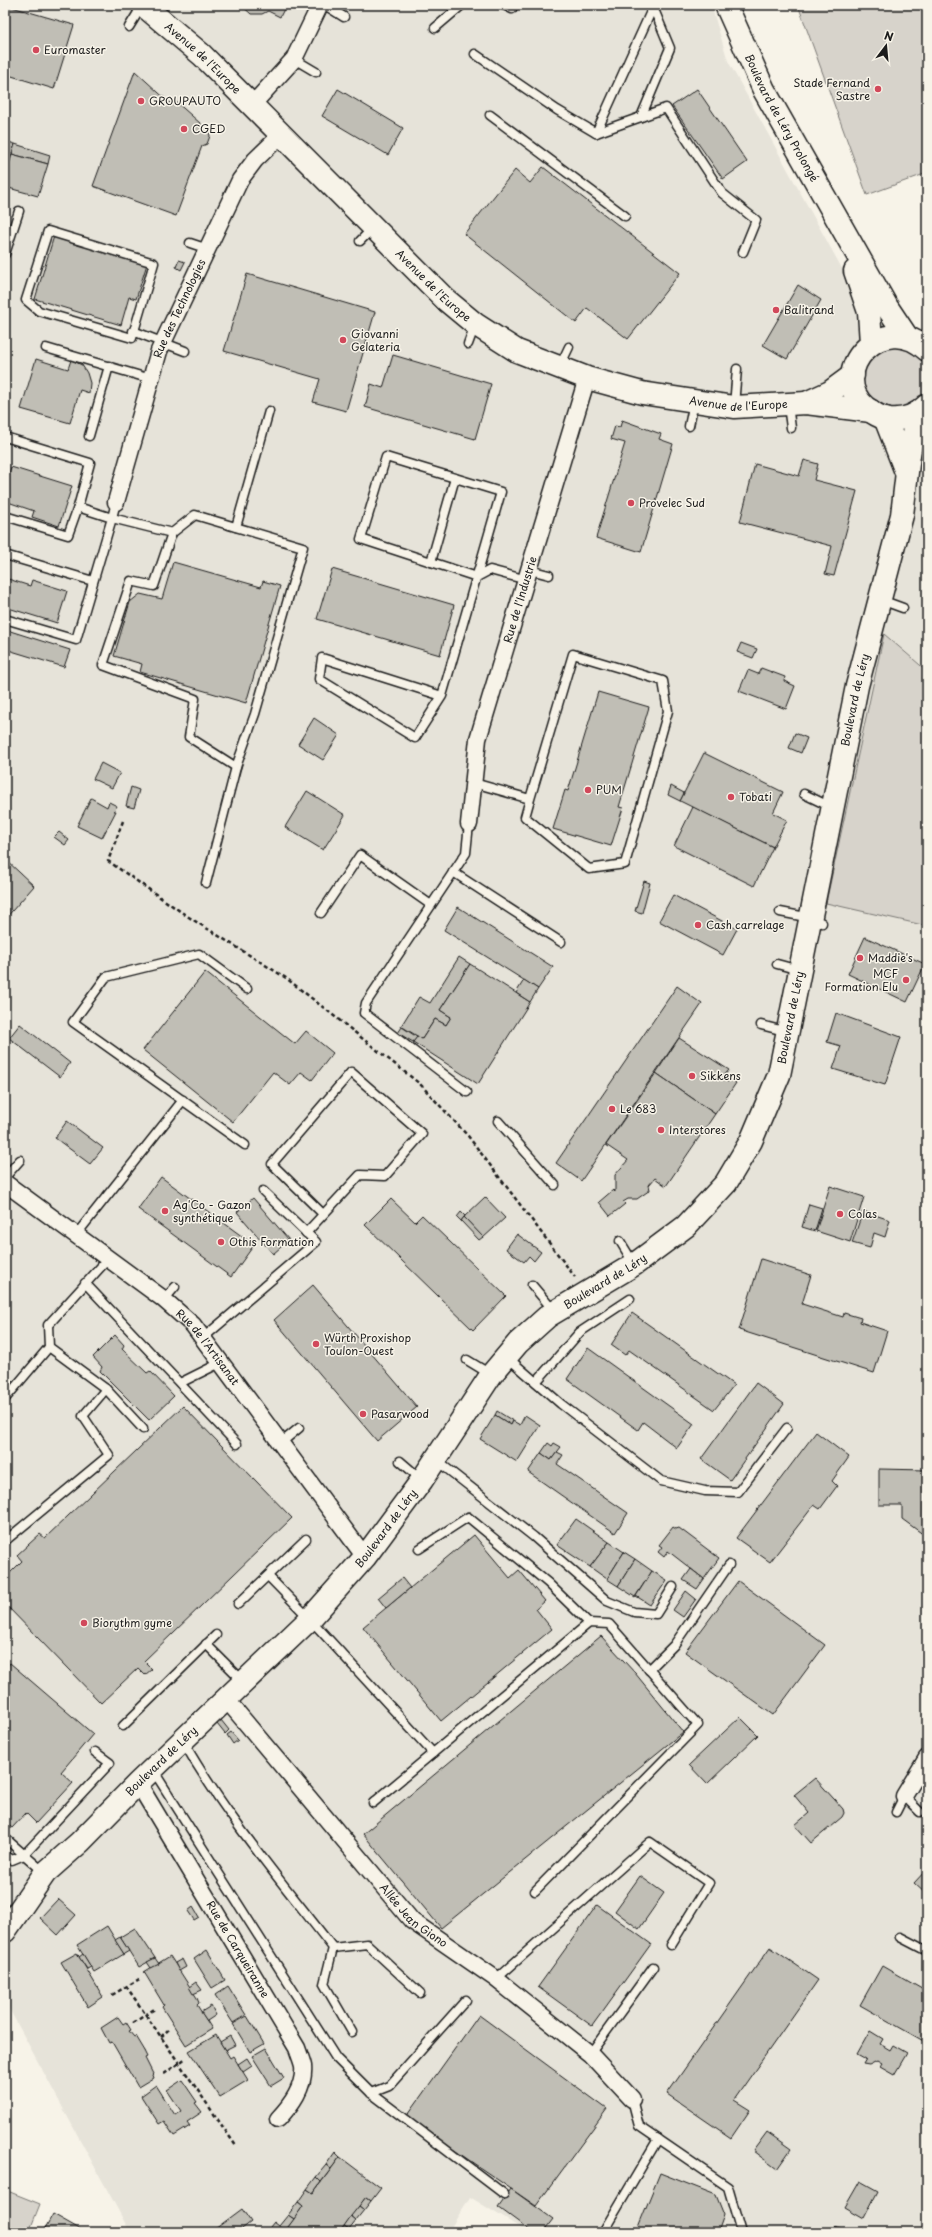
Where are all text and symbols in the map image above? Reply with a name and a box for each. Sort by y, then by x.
street label: Avenue de l'Europe [161,18,245,98]
north arrow [866,26,906,66]
text: N [882,27,896,45]
place label: Euromaster [44,41,107,58]
marker: Euromaster [31,45,41,55]
street label: Boulevard de Léry Prolongé [741,51,823,185]
place label: Stade Fernand Sastre [793,74,870,104]
marker: Stade Fernand Sastre [873,84,883,94]
place label: GROUPAUTO [149,92,221,109]
marker: GROUPAUTO [136,96,146,106]
place label: CGED [192,120,225,137]
marker: CGED [179,124,189,134]
street label: Avenue de l'Europe [392,245,475,326]
street label: Rue des Technologies [148,256,209,360]
place label: Balitrand [784,301,834,318]
marker: Balitrand [771,305,781,315]
place label: Giovanni Gelateria [351,325,400,355]
marker: Giovanni Gelateria [338,335,348,345]
street label: Avenue de l'Europe [688,391,788,415]
place label: Provelec Sud [639,494,705,511]
marker: Provelec Sud [626,498,636,508]
street label: Rue de l'Industrie [498,554,541,645]
street label: Boulevard de Léry [836,652,873,748]
place label: PUM [596,781,622,798]
marker: PUM [583,785,593,795]
place label: Tobati [739,788,772,805]
marker: Tobati [726,792,736,802]
place label: Cash carrelage [706,916,785,933]
marker: Cash carrelage [693,920,703,930]
place label: Maddie's [868,949,913,966]
marker: Maddie's [855,953,865,963]
place label: MCF Formation Elu [825,965,898,995]
street label: Boulevard de Léry [772,969,808,1065]
marker: MCF Formation Elu [901,975,911,985]
place label: Sikkens [700,1067,741,1084]
marker: Sikkens [687,1071,697,1081]
place label: Le 683 [620,1100,656,1117]
marker: Le 683 [607,1104,617,1114]
place label: Interstores [669,1121,726,1138]
marker: Interstores [656,1125,666,1135]
place label: Ag'Co - Gazon synthétique [173,1196,251,1226]
place label: Colas [848,1205,877,1222]
marker: Ag'Co - Gazon synthétique [160,1206,170,1216]
marker: Colas [835,1209,845,1219]
place label: Othis Formation [229,1233,314,1250]
marker: Othis Formation [216,1237,226,1247]
street label: Boulevard de Léry [560,1249,650,1313]
street label: Rue de l'Artisanat [172,1305,244,1389]
place label: Würth Proxishop Toulon-Ouest [324,1329,411,1359]
marker: Würth Proxishop Toulon-Ouest [311,1339,321,1349]
place label: Pasarwood [371,1405,429,1422]
marker: Pasarwood [358,1409,368,1419]
street label: Boulevard de Léry [350,1485,421,1571]
place label: Biorythm gyme [92,1614,172,1631]
marker: Biorythm gyme [79,1618,89,1628]
street label: Boulevard de Léry [121,1722,201,1799]
street label: Allée Jean Giono [376,1879,451,1951]
street label: Rue de Carqueiranne [203,1897,274,2001]

